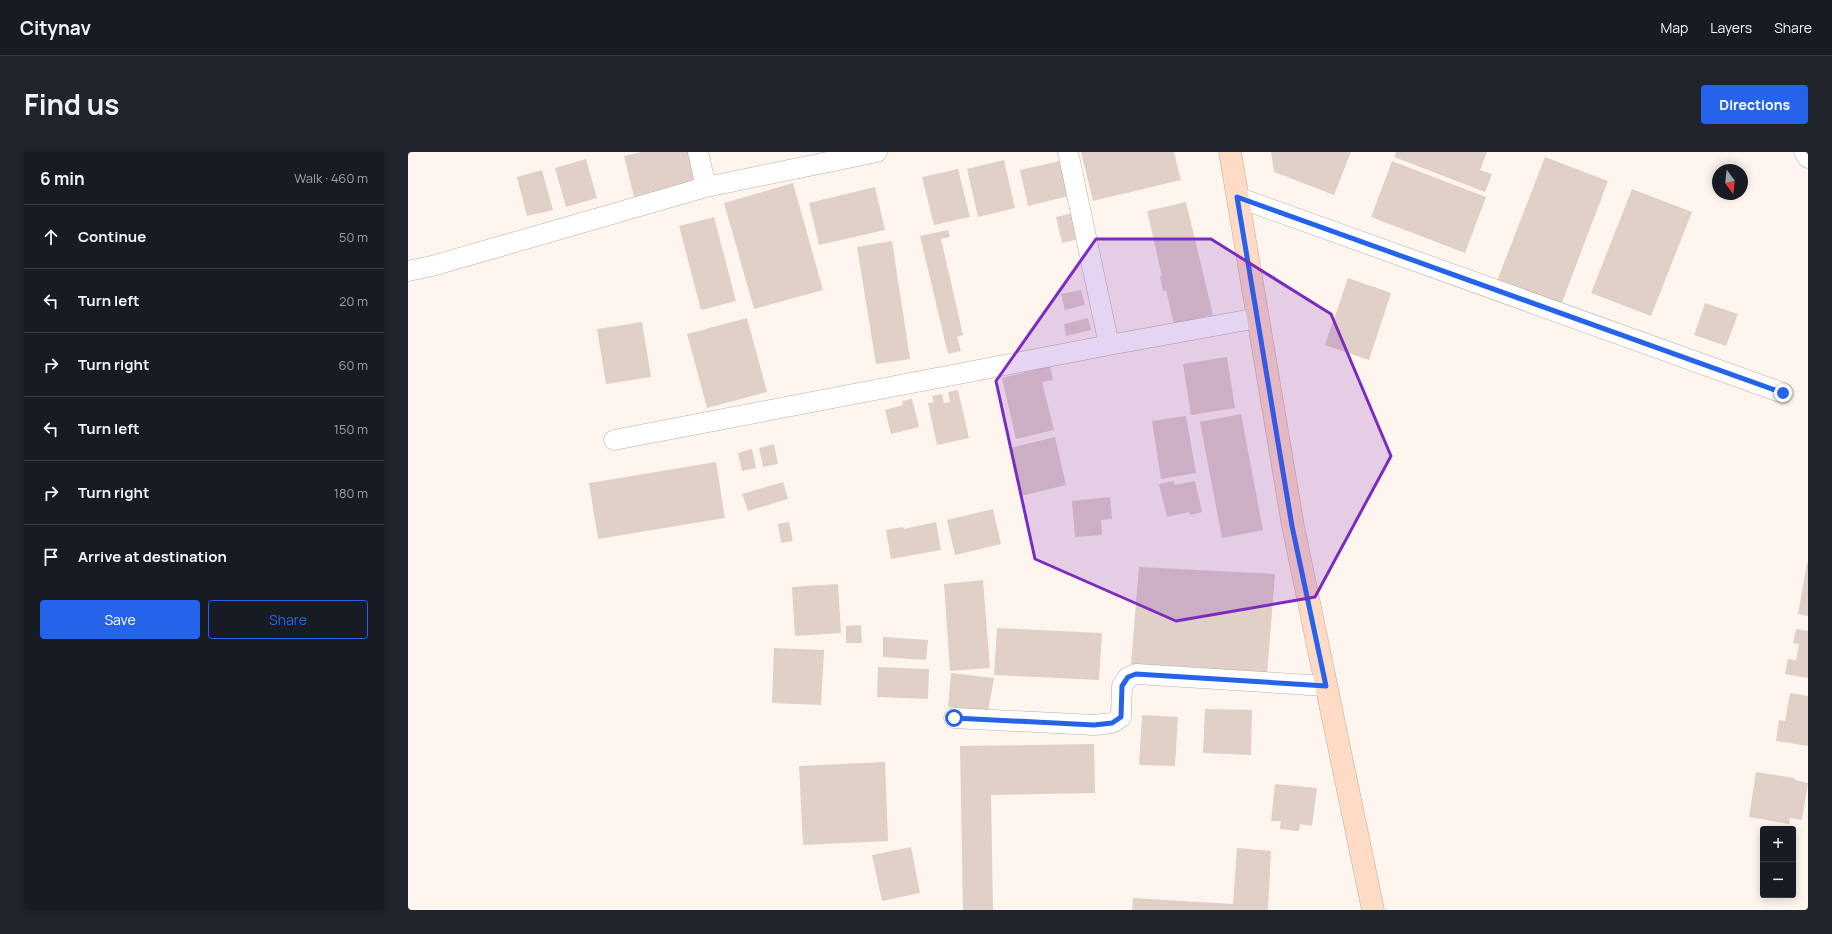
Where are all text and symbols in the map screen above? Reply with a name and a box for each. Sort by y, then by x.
text: Citynav [20,15,91,41]
text: Map [1660,18,1688,37]
text: Layers [1710,18,1752,37]
text: Share [1774,18,1812,37]
text: Find us [24,85,119,123]
button: Directions [1701,85,1808,124]
north arrow [1712,164,1748,200]
text: 6 min [40,167,85,190]
text: Walk · 460 m [294,169,368,187]
icon: ahead [40,226,62,248]
text: Continue [78,226,146,247]
text: 50 m [339,228,368,246]
icon: left [40,290,62,312]
text: Turn left [78,290,140,311]
text: 20 m [339,292,368,310]
icon: right [40,354,62,376]
text: Turn right [78,354,149,375]
text: 60 m [338,356,368,374]
route end [1774,384,1792,402]
icon: left [40,418,62,440]
text: Turn left [78,418,140,439]
text: 150 m [334,420,368,438]
icon: right [40,482,62,504]
text: Turn right [78,482,149,503]
text: 180 m [334,484,368,502]
icon: arrive [40,546,62,568]
text: Arrive at destination [78,546,227,567]
button: Save [40,600,200,639]
button: Share [208,600,368,639]
route start [945,709,963,727]
map controls [1760,826,1796,898]
button: + [1760,826,1796,862]
button: − [1760,862,1796,898]

